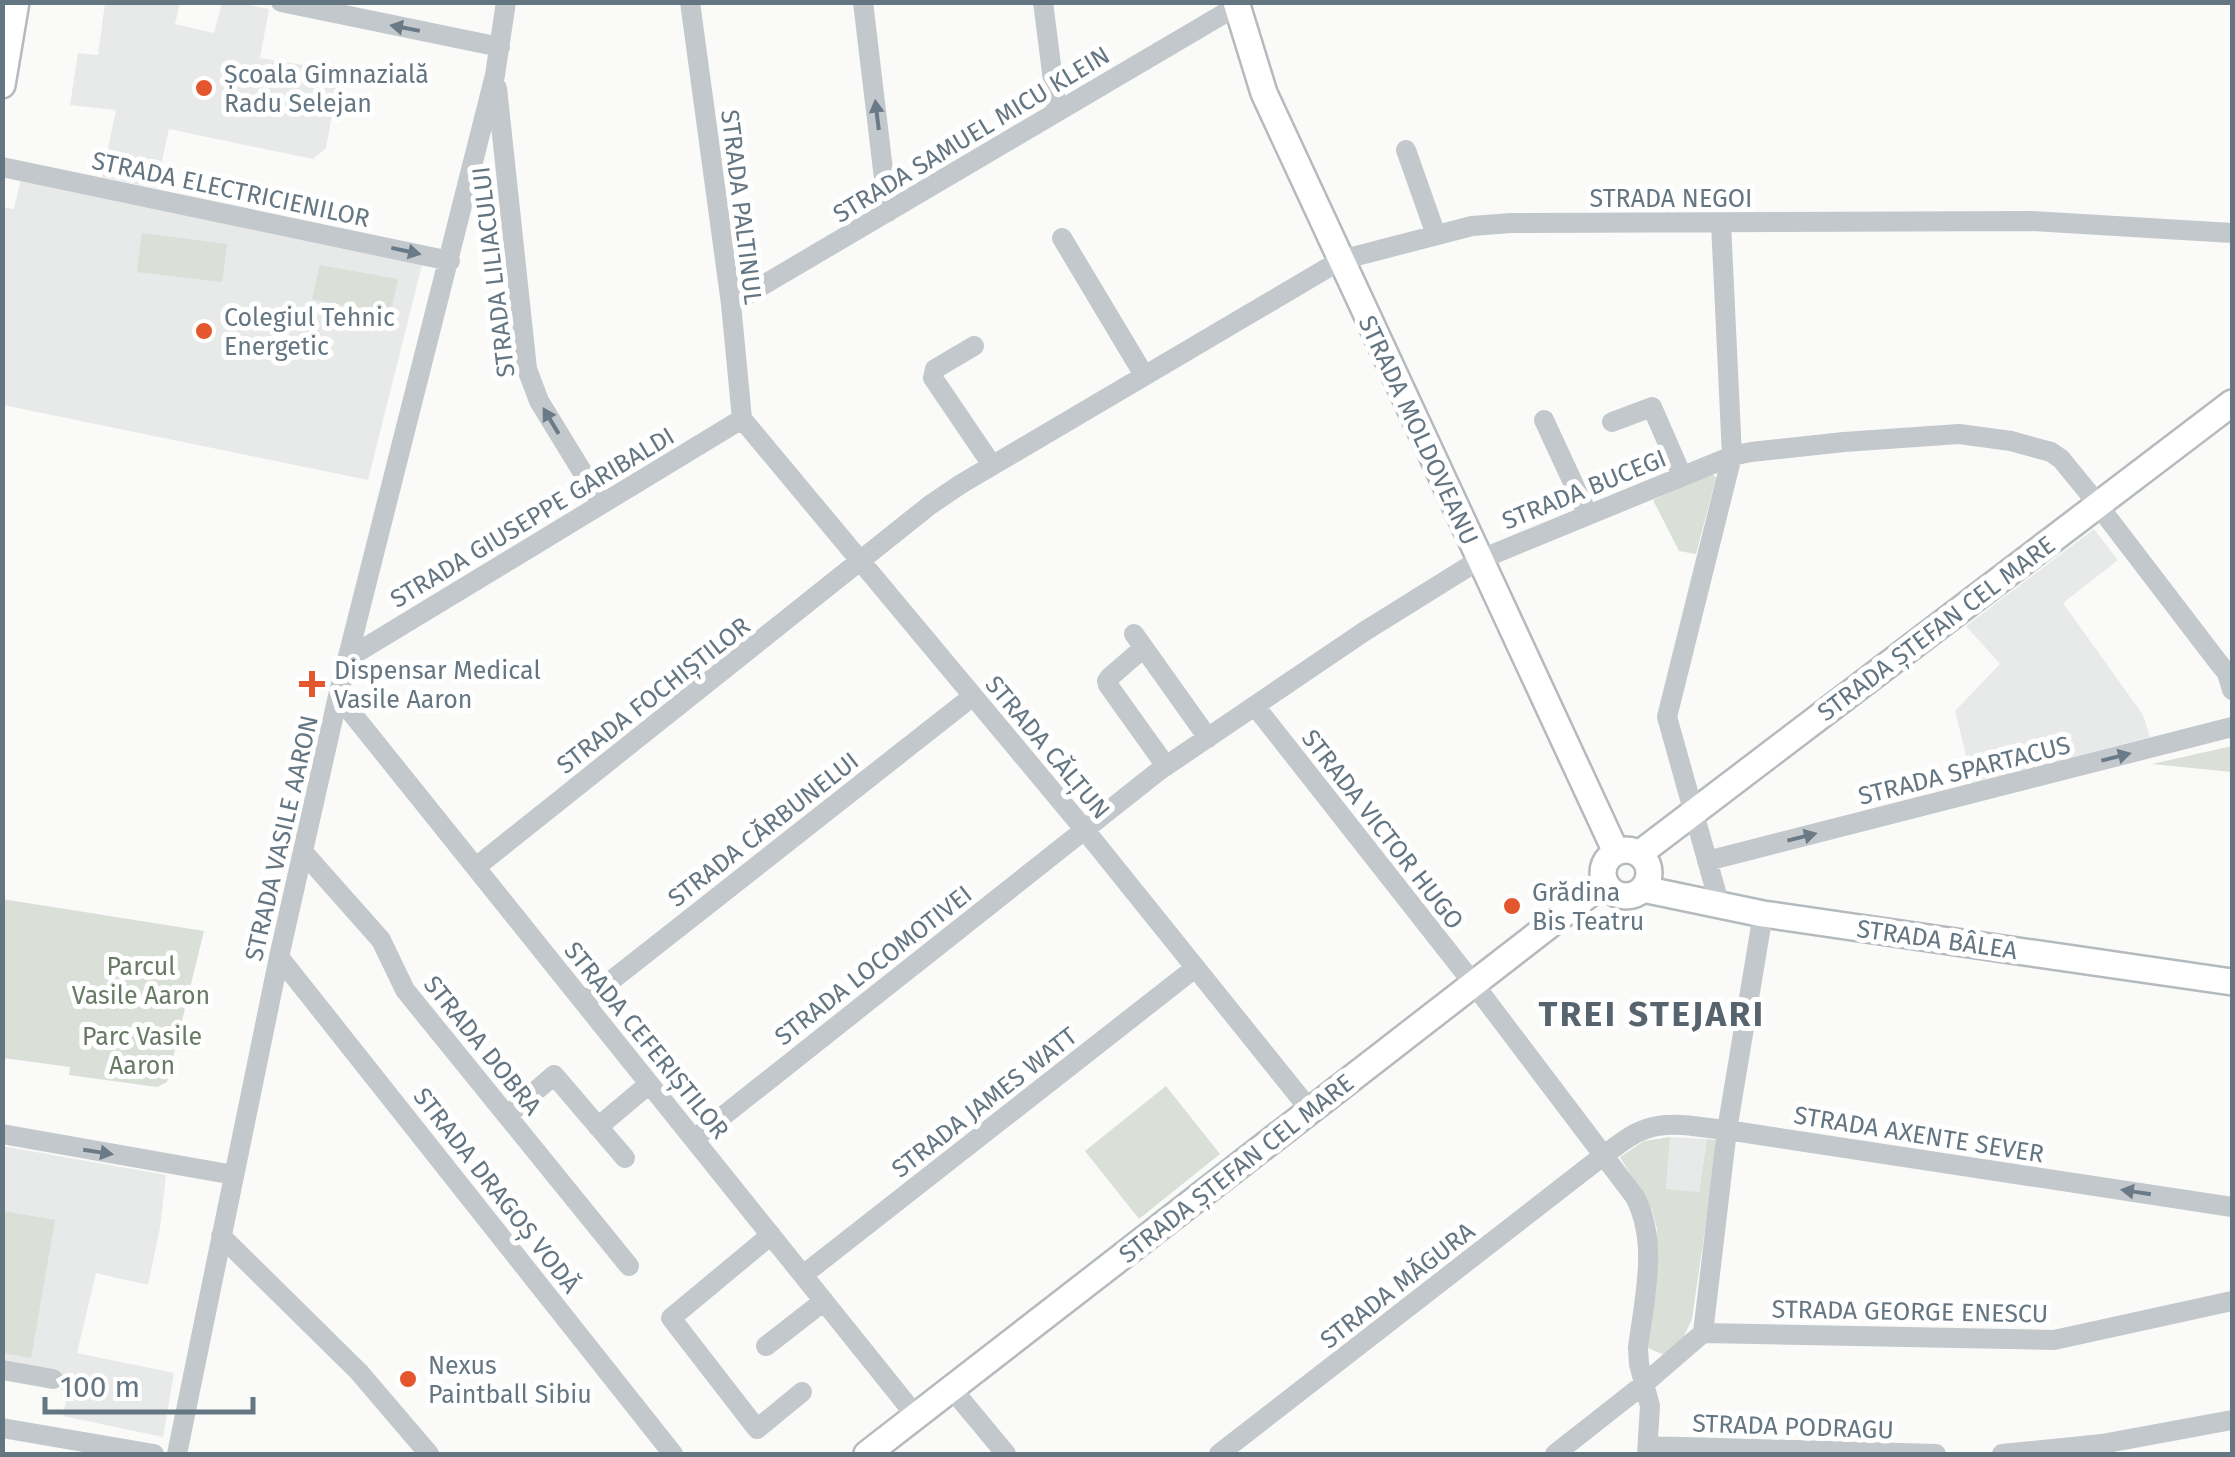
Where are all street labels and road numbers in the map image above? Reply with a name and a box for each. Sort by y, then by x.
street label: STRADA SAMUEL MICU KLEIN [828,40,1115,229]
street label: STRADA PALTINUL [714,108,768,306]
street label: STRADA ELECTRICIENILOR [89,146,372,234]
street label: STRADA LILIACULUI [466,165,522,379]
street label: STRADA NEGOI [1590,184,1752,214]
street label: STRADA MOLDOVEANU [1352,311,1484,550]
street label: STRADA GIUSEPPE GARIBALDI [385,421,680,615]
street label: STRADA BUCEGI [1498,443,1671,536]
street label: STRADA ȘTEFAN CEL MARE [1812,530,2062,729]
street label: STRADA FOCHIȘTILOR [551,611,757,781]
street label: STRADA CĂLȚUN [978,669,1117,826]
street label: STRADA VASILE AARON [239,712,325,964]
street label: STRADA VICTOR HUGO [1295,724,1469,935]
street label: STRADA SPARTACUS [1855,730,2073,812]
street label: STRADA CĂRBUNELUI [662,745,865,914]
street label: STRADA LOCOMOTIVEI [769,879,978,1052]
street label: STRADA BÂLEA [1855,913,2020,966]
street label: STRADA CEFERIȘTILOR [557,936,735,1146]
street label: STRADA DOBRA [417,970,548,1122]
street label: STRADA JAMES WATT [886,1021,1083,1184]
street label: STRADA ȘTEFAN CEL MARE [1113,1068,1360,1270]
street label: STRADA DRAGOȘ VODĂ [406,1081,587,1300]
street label: STRADA AXENTE SEVER [1792,1100,2046,1170]
street label: STRADA MĂGURA [1314,1215,1481,1355]
street label: STRADA GEORGE ENESCU [1771,1295,2049,1329]
street label: STRADA PODRAGU [1692,1408,1894,1446]

